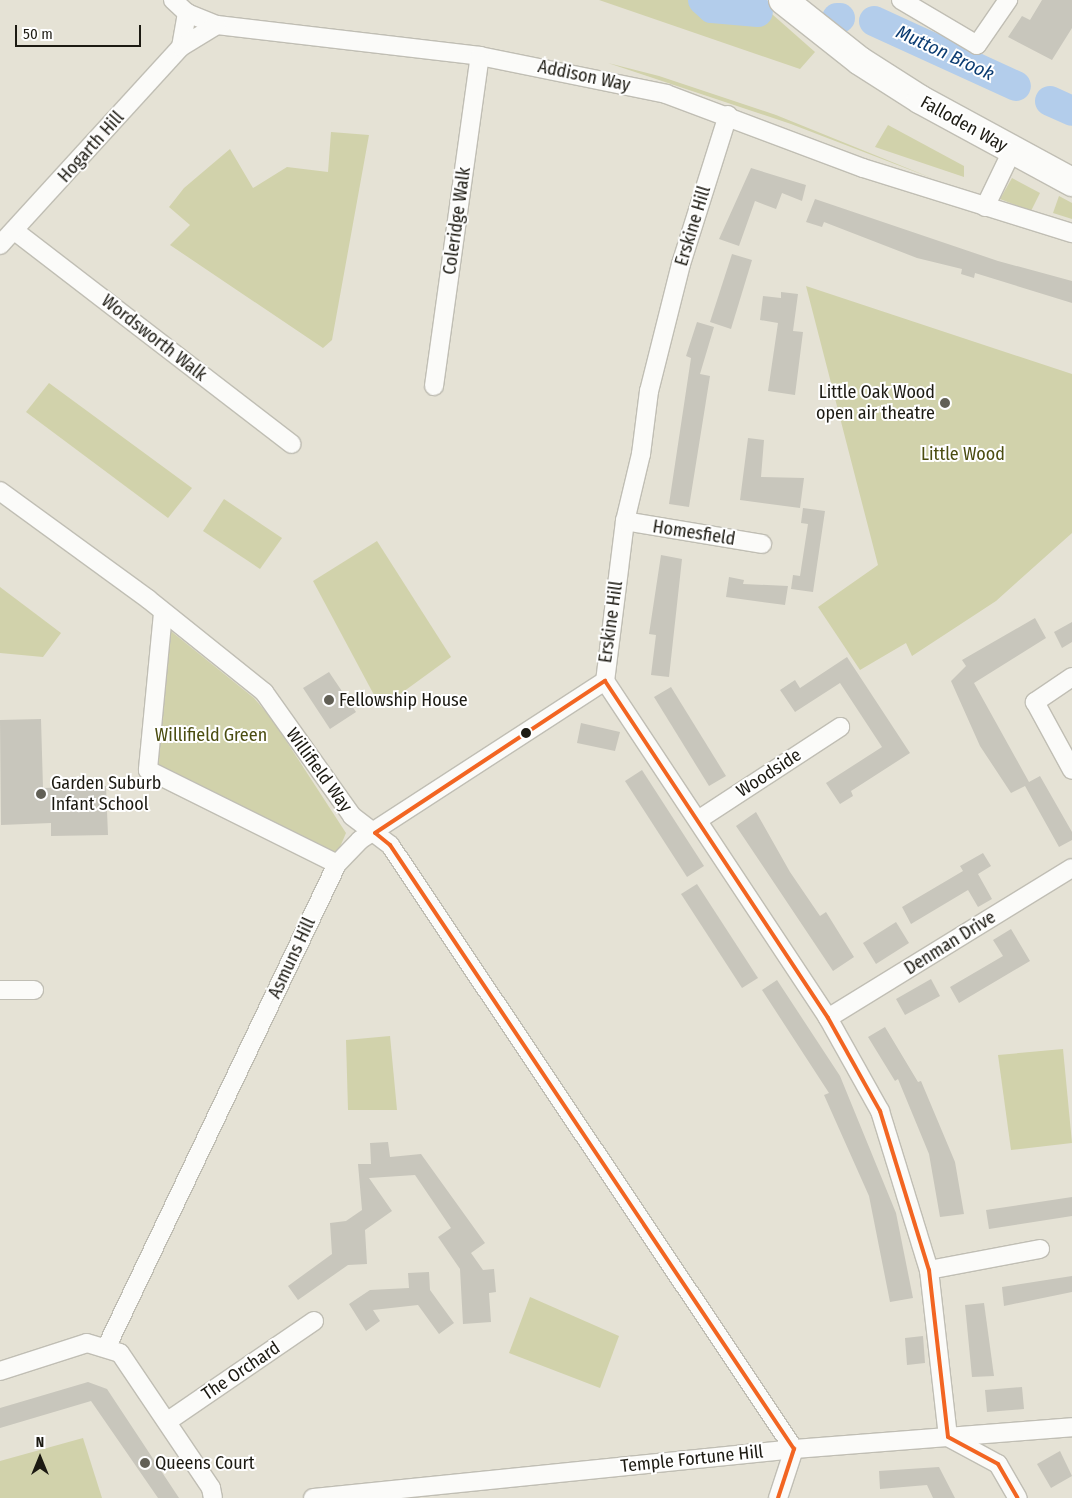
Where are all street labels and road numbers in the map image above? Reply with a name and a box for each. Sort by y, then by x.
street label: Addison Way [536,56,632,96]
street label: Falloden Way [917,91,1011,157]
street label: Hogarth Hill [53,107,129,187]
street label: Coleridge Walk [439,166,475,276]
street label: Erskine Hill [671,183,715,269]
street label: Wordsworth Walk [97,290,211,386]
street label: Homesfield [651,516,737,550]
street label: Erskine Hill [595,580,627,664]
street label: Willifield Way [281,724,357,816]
street label: Woodside [733,744,805,802]
street label: Denman Drive [900,906,1000,980]
street label: Asmuns Hill [264,914,320,1002]
street label: The Orchard [198,1337,284,1405]
street label: Temple Fortune Hill [620,1441,764,1477]

